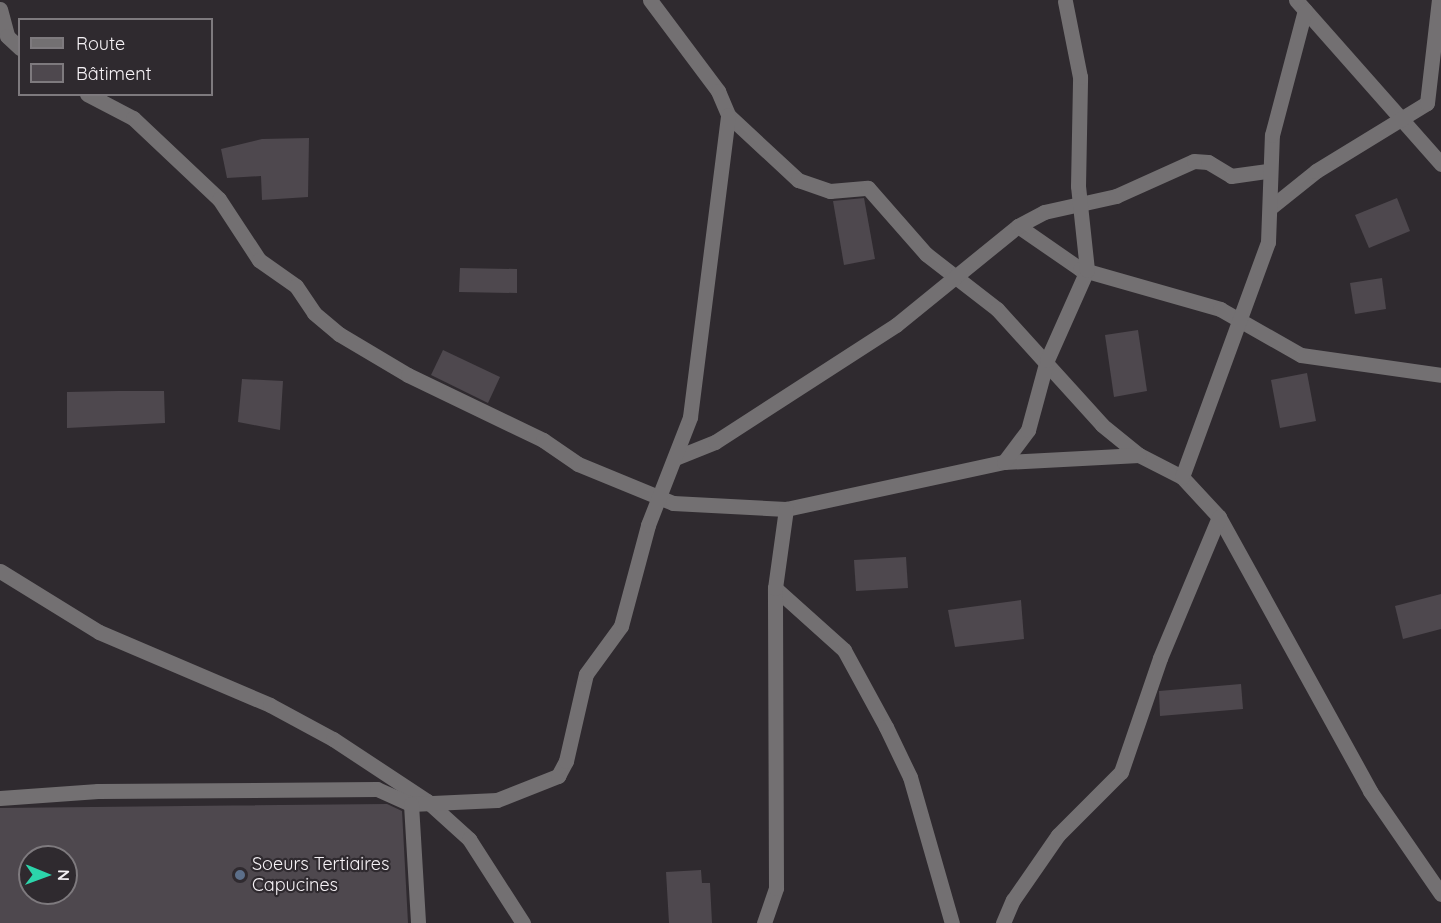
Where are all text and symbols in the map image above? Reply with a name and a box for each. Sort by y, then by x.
legend [18,18,213,96]
text: Route [76,32,125,55]
text: Bâtiment [76,62,152,85]
north arrow [18,845,78,905]
place label: Soeurs Tertiaires Capucines [252,854,389,896]
marker: Soeurs Tertiaires Capucines [233,868,247,882]
text: N [54,869,74,881]

